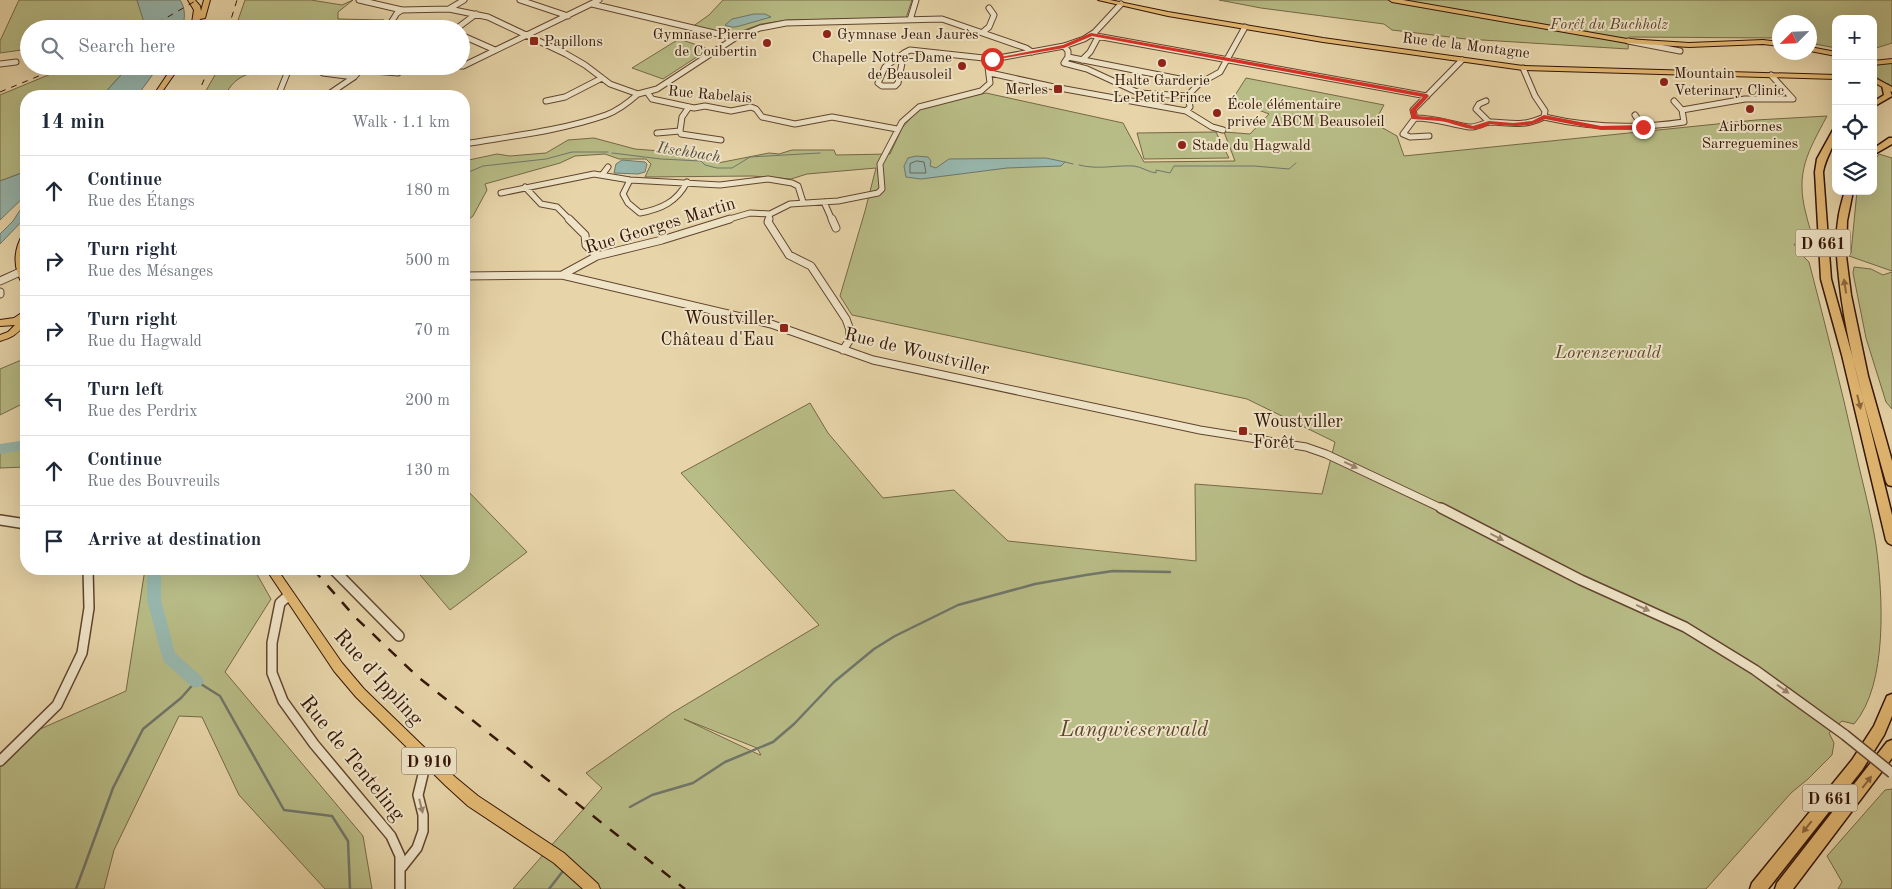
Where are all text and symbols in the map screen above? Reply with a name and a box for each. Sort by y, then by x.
north arrow [1772,15,1817,60]
map controls [1832,15,1877,195]
button: + [1832,15,1877,60]
park label: Forêt du Buchholz [1549,18,1668,33]
search box [20,20,470,75]
place label: Gymnase Pierre de Coubertin [653,28,757,60]
marker: Gymnase Jean Jaurès [821,28,833,40]
place label: Gymnase Jean Jaurès [837,28,979,43]
street label: Rue de la Montagne [1401,31,1531,62]
icon: search [38,34,66,62]
marker: Papillons [528,35,540,47]
place label: Papillons [544,35,603,50]
marker: Gymnase Pierre de Coubertin [761,37,773,49]
text: Search here [78,38,175,57]
route start [981,48,1004,71]
place label: Chapelle Notre-Dame de Beausoleil [812,51,952,83]
marker: Halte Garderie Le Petit Prince [1156,57,1168,69]
marker: Chapelle Notre-Dame de Beausoleil [956,60,968,72]
button: − [1832,60,1877,105]
place label: Mountain Veterinary Clinic [1674,67,1785,99]
place label: Halte Garderie Le Petit Prince [1113,74,1211,106]
marker: Mountain Veterinary Clinic [1658,76,1670,88]
place label: Merles [1005,83,1048,98]
marker: Merles [1052,83,1064,95]
street label: Rue Rabelais [667,84,753,107]
place label: École élémentaire privée ABCM Beausoleil [1227,95,1385,130]
marker: Airbornes Sarreguemines [1744,103,1756,115]
button: locate [1832,105,1877,150]
marker: École élémentaire privée ABCM Beausoleil [1211,107,1223,119]
text: 14 min [40,112,105,133]
text: Walk · 1.1 km [352,115,450,131]
route end [1632,116,1655,139]
place label: Airbornes Sarreguemines [1702,120,1798,152]
marker: Stade du Hagwald [1176,139,1188,151]
place label: Stade du Hagwald [1192,139,1311,154]
water label: Itschbach [655,140,722,166]
button: layers [1832,150,1877,195]
text: Continue [87,171,162,190]
icon: ahead [40,177,68,205]
text: 180 m [405,183,450,199]
text: Rue des Étangs [87,194,195,210]
street label: Rue Georges Martin [583,194,738,257]
road number: D 661 [1796,230,1850,256]
text: Turn right [87,241,177,260]
icon: right [40,247,68,275]
text: 500 m [405,253,450,269]
text: Rue des Mésanges [87,264,213,280]
one-way arrow [1840,278,1848,294]
place label: Woustviller Château d'Eau [660,310,775,349]
text: Turn right [87,311,177,330]
icon: right [40,317,68,345]
marker: Woustviller Château d'Eau [778,322,790,334]
text: 70 m [414,323,450,339]
street label: Rue de Woustviller [843,325,992,379]
text: Rue du Hagwald [87,334,202,350]
park label: Lorenzerwald [1554,344,1662,362]
text: Turn left [87,381,164,400]
icon: left [40,387,68,415]
text: 200 m [405,393,450,409]
one-way arrow [1855,395,1863,410]
text: Rue des Perdrix [87,404,198,420]
place label: Woustviller Forêt [1253,413,1344,452]
marker: Woustviller Forêt [1237,425,1249,437]
text: Continue [87,451,162,470]
icon: ahead [40,457,68,485]
one-way arrow [1344,462,1358,470]
text: 130 m [405,463,450,479]
text: Rue des Bouvreuils [87,474,220,490]
icon: arrive [40,527,68,555]
text: Arrive at destination [87,531,261,550]
one-way arrow [1489,533,1504,541]
one-way arrow [1636,604,1650,612]
street label: Rue d'Ippling [329,626,427,731]
one-way arrow [1776,684,1790,694]
street label: Rue de Tenteling [295,693,409,826]
park label: Langwieserwald [1059,720,1209,741]
road number: D 910 [402,748,456,774]
one-way arrow [1861,776,1872,789]
road number: D 661 [1802,784,1858,811]
one-way arrow [417,798,425,813]
one-way arrow [1802,820,1812,834]

